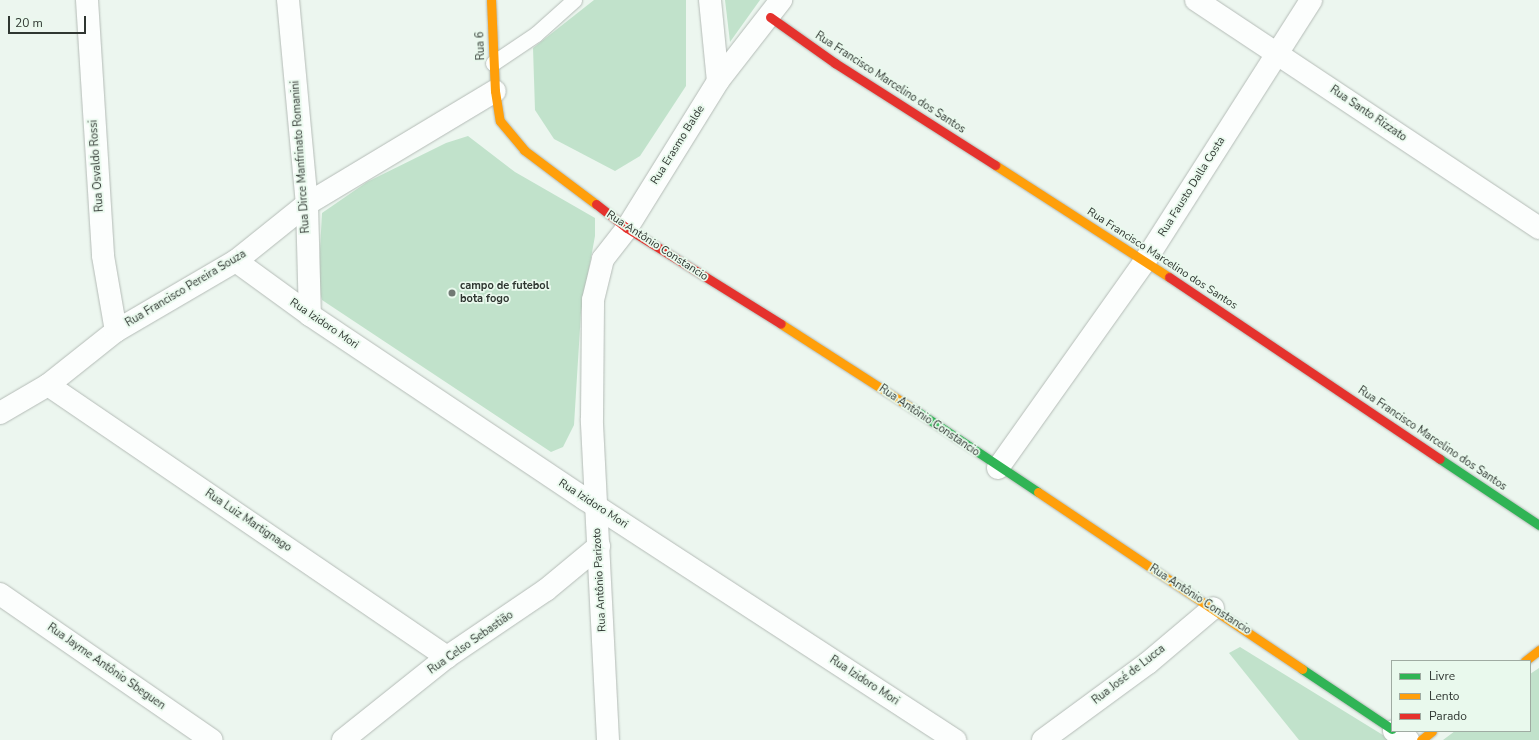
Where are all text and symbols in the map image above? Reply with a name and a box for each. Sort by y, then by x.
scale bar [10,8,88,34]
text: 20 m [15,15,43,31]
street label: Rua Francisco Marcelino dos Santos [812,29,968,137]
street label: Rua 6 [474,31,488,61]
street label: Rua Dirce Manfrinato Romanini [289,80,313,234]
street label: Rua Santo Rizzato [1327,83,1409,145]
street label: Rua Erasmo Balde [648,103,708,187]
street label: Rua Osvaldo Rossi [87,120,107,212]
street label: Rua Fausto Dalla Costa [1156,135,1228,239]
street label: Rua Francisco Marcelino dos Santos [1084,205,1240,313]
street label: Rua Antônio Constancio [604,208,710,284]
street label: Rua Francisco Pereira Souza [123,248,249,330]
place label: campo de futebol bota fogo [460,280,549,306]
marker: campo de futebol bota fogo [447,288,457,298]
street label: Rua Izidoro Mori [287,296,361,352]
street label: Rua Antônio Constancio [876,382,982,460]
street label: Rua Francisco Marcelino dos Santos [1355,384,1509,494]
street label: Rua Izidoro Mori [556,477,630,531]
street label: Rua Luiz Martignago [202,487,294,555]
street label: Rua Antônio Parizoto [591,528,609,632]
street label: Rua Antônio Constancio [1147,562,1253,638]
street label: Rua Celso Sebastião [426,609,516,677]
street label: Rua Jayme Antônio Sbeguen [44,621,168,713]
street label: Rua José de Lucca [1090,642,1168,708]
street label: Rua Izidoro Mori [827,654,901,708]
legend [1391,660,1531,732]
text: Livre [1429,668,1455,684]
text: Lento [1429,688,1459,704]
text: Parado [1429,708,1467,724]

